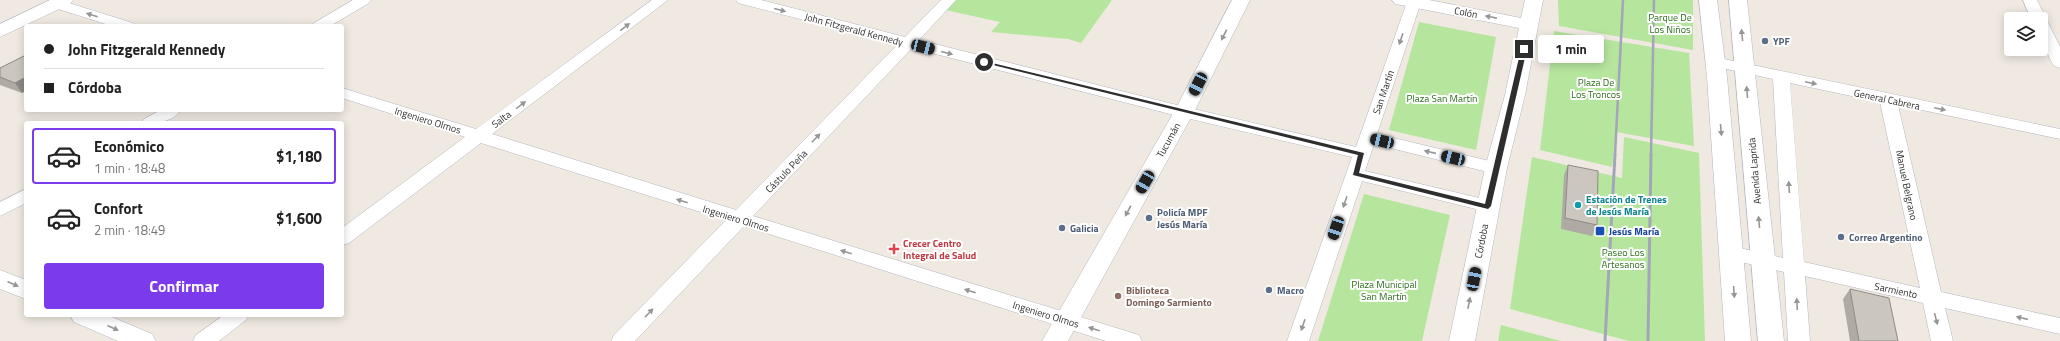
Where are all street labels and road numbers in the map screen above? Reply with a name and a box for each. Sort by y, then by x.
street label: Colón [1453,3,1479,22]
street label: John Fitzgerald Kennedy [803,9,905,50]
street label: San Martín [1369,68,1398,116]
street label: General Cabrera [1852,85,1921,114]
street label: Ingeniero Olmos [393,103,463,138]
street label: Salta [488,107,514,132]
street label: Tucumán [1153,120,1184,161]
street label: Avenida Laprida [1744,137,1765,205]
street label: Cástulo Peña [762,146,811,196]
street label: Manuel Belgrano [1892,149,1921,222]
street label: Ingeniero Olmos [701,201,771,236]
street label: Córdoba [1471,223,1492,260]
street label: Sarmiento [1873,279,1919,302]
street label: Ingeniero Olmos [1011,297,1081,332]

